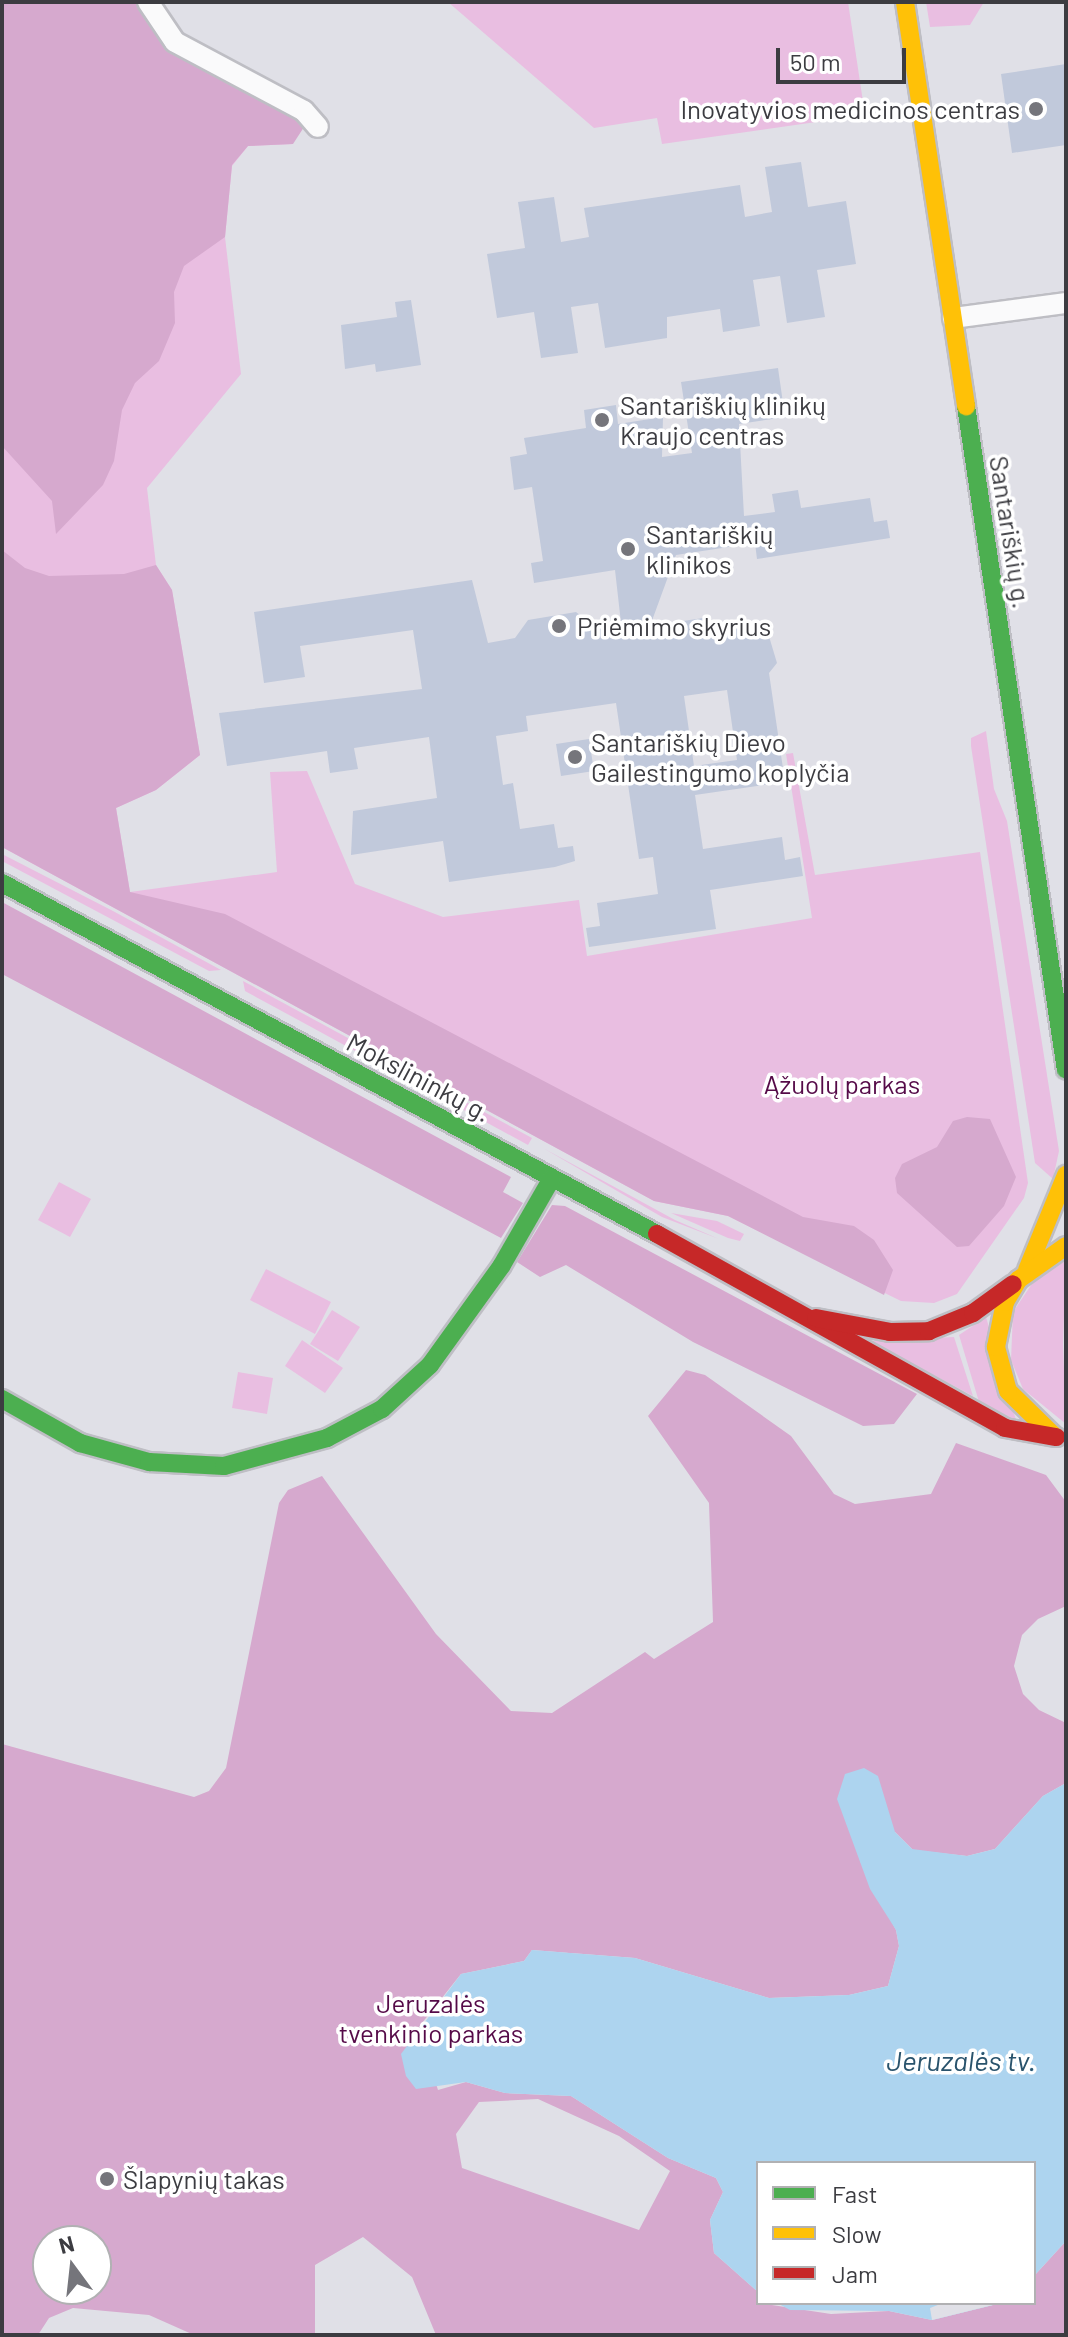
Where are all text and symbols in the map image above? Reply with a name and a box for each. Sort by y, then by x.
scale bar [780,32,910,82]
text: 50 m [790,47,841,76]
place label: Inovatyvios medicinos centras [680,93,1020,125]
marker: Inovatyvios medicinos centras [1027,100,1045,118]
place label: Santariškių klinikų Kraujo centras [620,389,826,450]
marker: Santariškių klinikų Kraujo centras [591,409,613,431]
street label: Santariškių g. [984,454,1038,610]
place label: Santariškių klinikos [646,518,774,580]
marker: Santariškių klinikos [617,538,639,560]
place label: Priėmimo skyrius [577,610,771,642]
marker: Priėmimo skyrius [548,615,570,637]
place label: Santariškių Dievo Gailestingumo koplyčia [591,726,849,788]
marker: Santariškių Dievo Gailestingumo koplyčia [566,748,584,766]
street label: Mokslininkų g. [342,1026,496,1128]
park label: Ąžuolų parkas [764,1068,920,1100]
park label: Jeruzalės tvenkinio parkas [339,1987,523,2048]
water label: Jeruzalės tv. [886,2043,1036,2077]
legend [756,2161,1036,2305]
place label: Šlapynių takas [123,2163,285,2195]
marker: Šlapynių takas [98,2170,116,2188]
text: Fast [832,2179,877,2208]
text: Slow [832,2219,881,2248]
north arrow [32,2225,112,2305]
text: N [56,2229,77,2258]
text: Jam [832,2259,878,2288]

